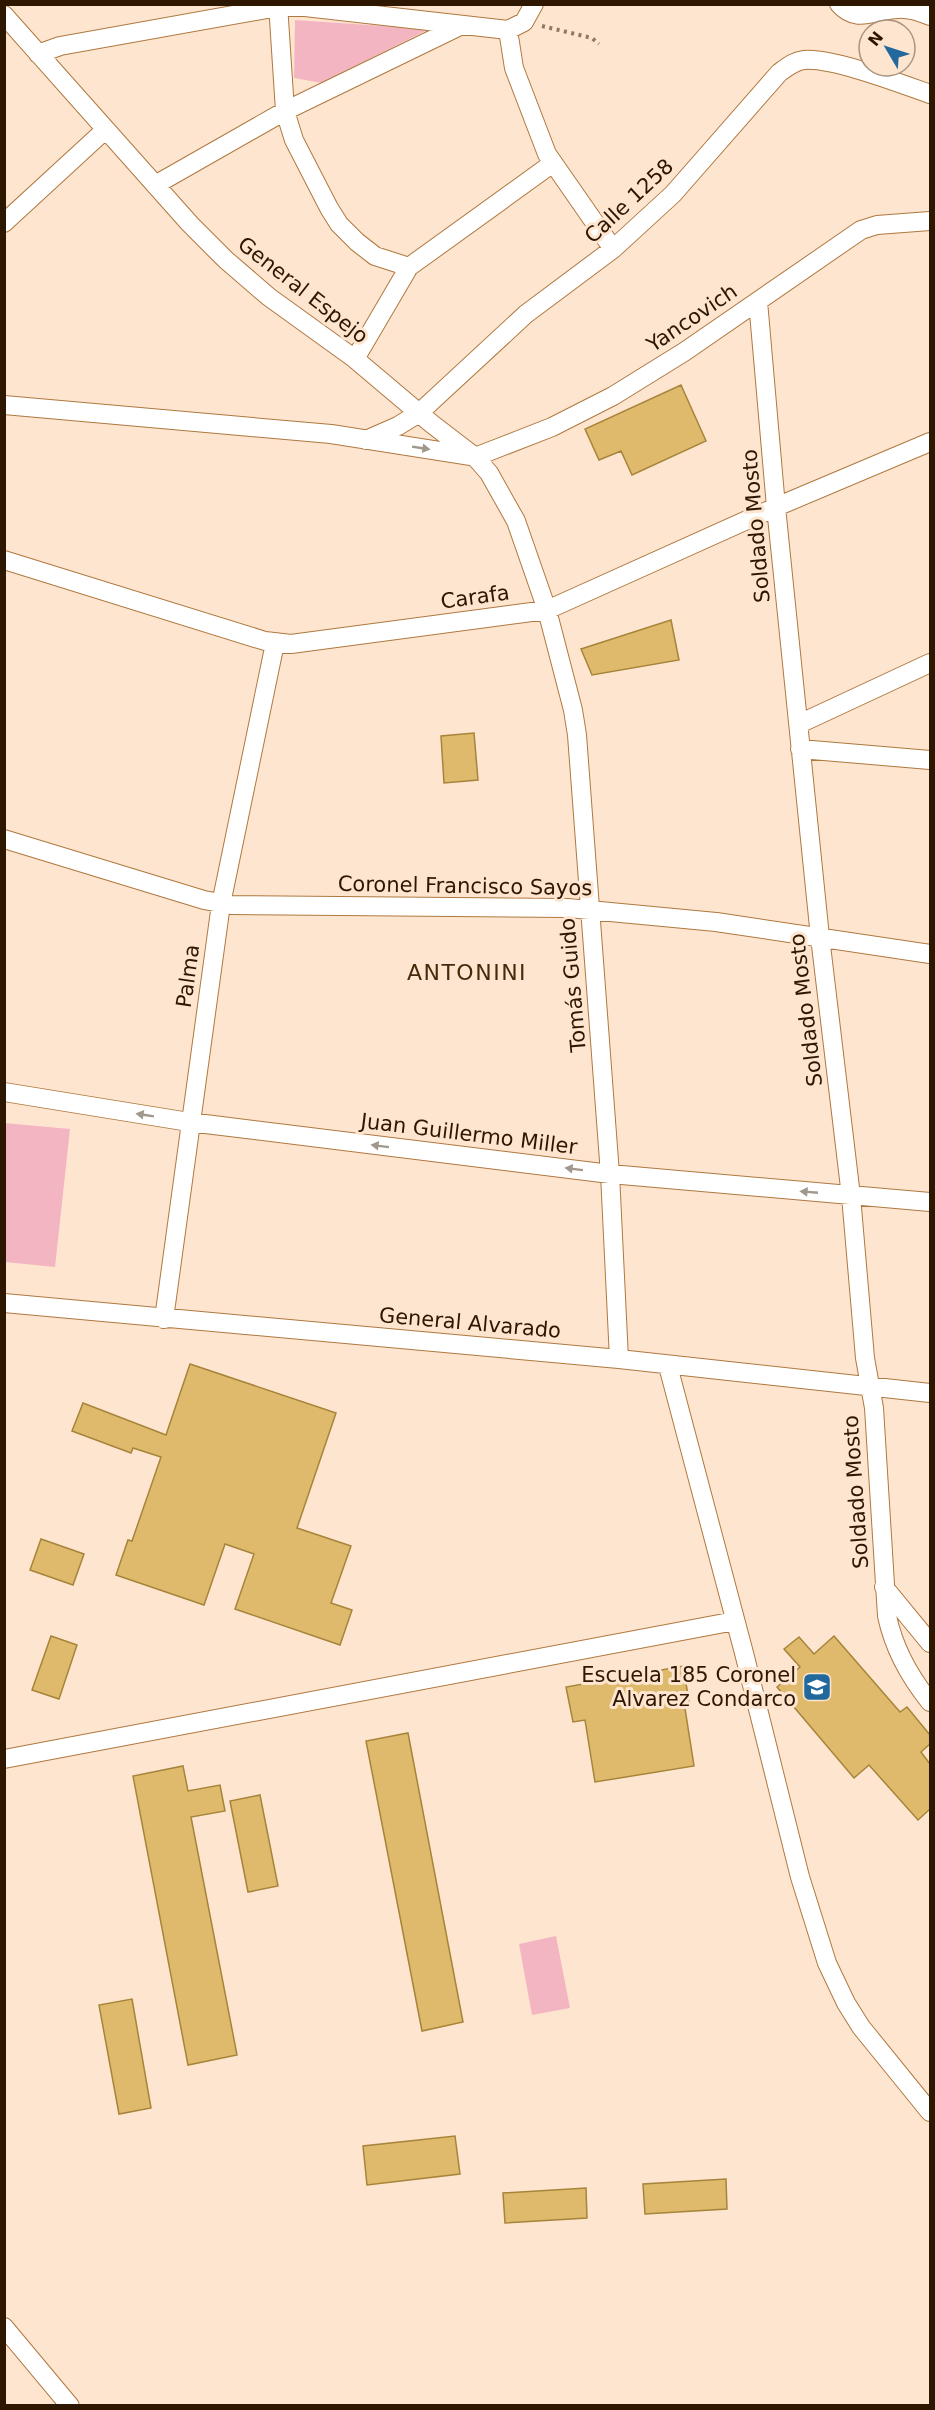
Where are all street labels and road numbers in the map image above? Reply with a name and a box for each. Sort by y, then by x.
street label: Calle 1258 [580,154,678,248]
street label: General Espejo [233,232,373,348]
street label: Yancovich [641,279,742,357]
street label: Soldado Mosto [737,448,775,604]
street label: Carafa [439,580,511,614]
street label: Coronel Francisco Sayos [338,872,592,900]
street label: Tomás Guido [555,917,591,1054]
street label: Soldado Mosto [785,932,827,1088]
street label: Palma [172,943,204,1009]
street label: Juan Guillermo Miller [357,1109,579,1159]
street label: General Alvarado [378,1303,562,1343]
street label: Soldado Mosto [839,1414,873,1570]

